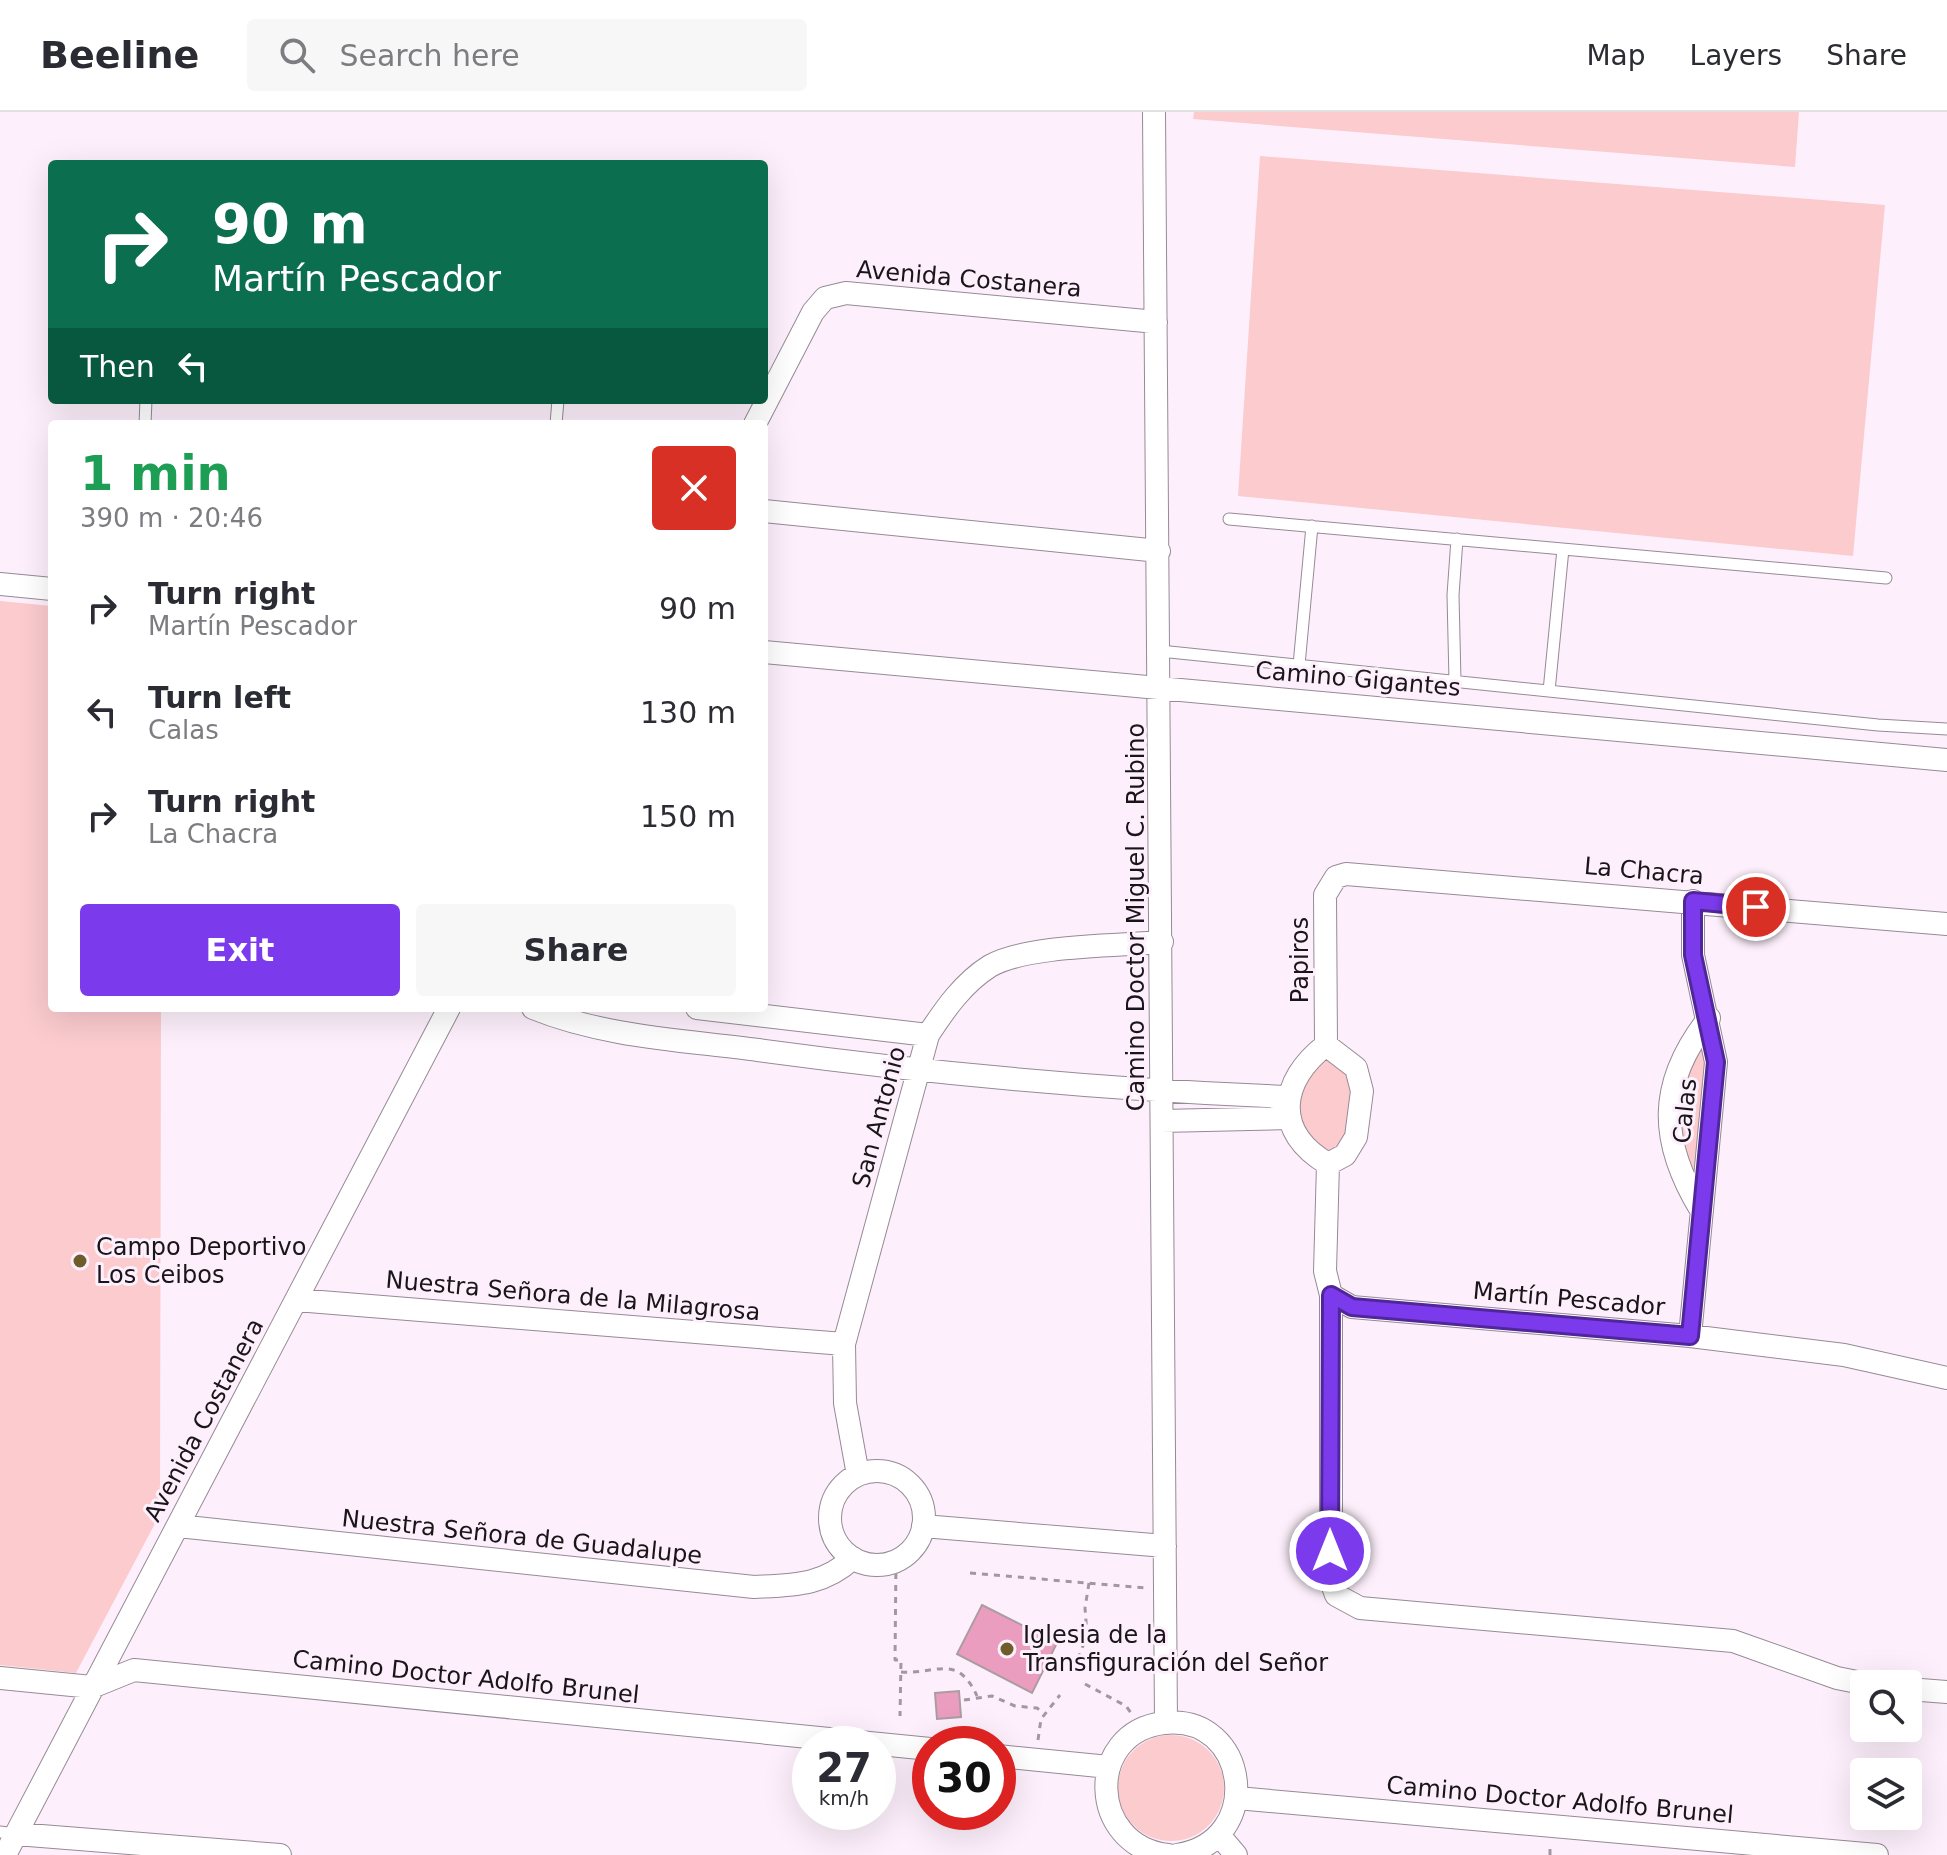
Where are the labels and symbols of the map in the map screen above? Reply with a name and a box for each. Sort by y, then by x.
street label: Avenida Costanera [855,255,1083,303]
street label: Camino Gigantes [1254,656,1462,702]
street label: Camino Doctor Miguel C. Rubino [1122,723,1150,1111]
street label: La Chacra [1583,852,1705,890]
pin [1722,873,1790,941]
street label: Papiros [1286,917,1314,1003]
street label: San Antonio [847,1043,911,1191]
street label: Calas [1668,1077,1702,1145]
place label: Campo Deportivo Los Ceibos [96,1233,306,1289]
marker: Campo Deportivo Los Ceibos [71,1252,89,1270]
street label: Nuestra Señora de la Milagrosa [384,1266,762,1326]
street label: Martín Pescador [1472,1277,1666,1321]
street label: Avenida Costanera [139,1314,269,1526]
street label: Nuestra Señora de Guadalupe [340,1504,704,1570]
position arrow [1288,1509,1372,1593]
place label: Iglesia de la Transfiguración del Señor [1022,1621,1328,1677]
marker: Iglesia de la Transfiguración del Señor [998,1640,1016,1658]
street label: Camino Doctor Adolfo Brunel [291,1645,641,1709]
speed limit sign: 30 [912,1726,1016,1830]
street label: Camino Doctor Adolfo Brunel [1385,1771,1735,1829]

